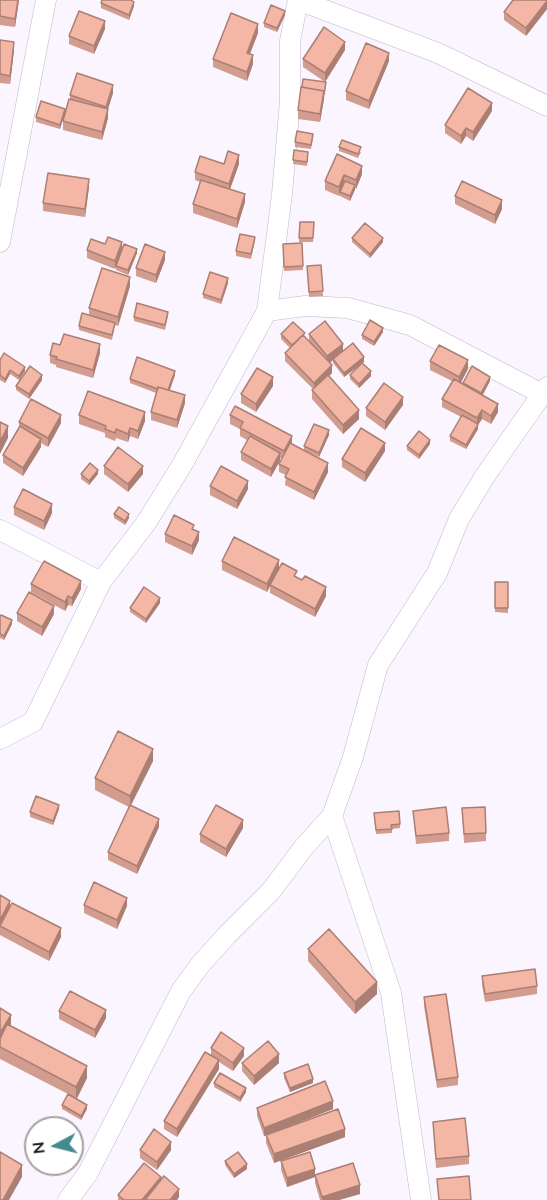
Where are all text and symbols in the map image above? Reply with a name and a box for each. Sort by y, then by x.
north arrow [24,1116,84,1176]
text: N [27,1141,49,1155]

